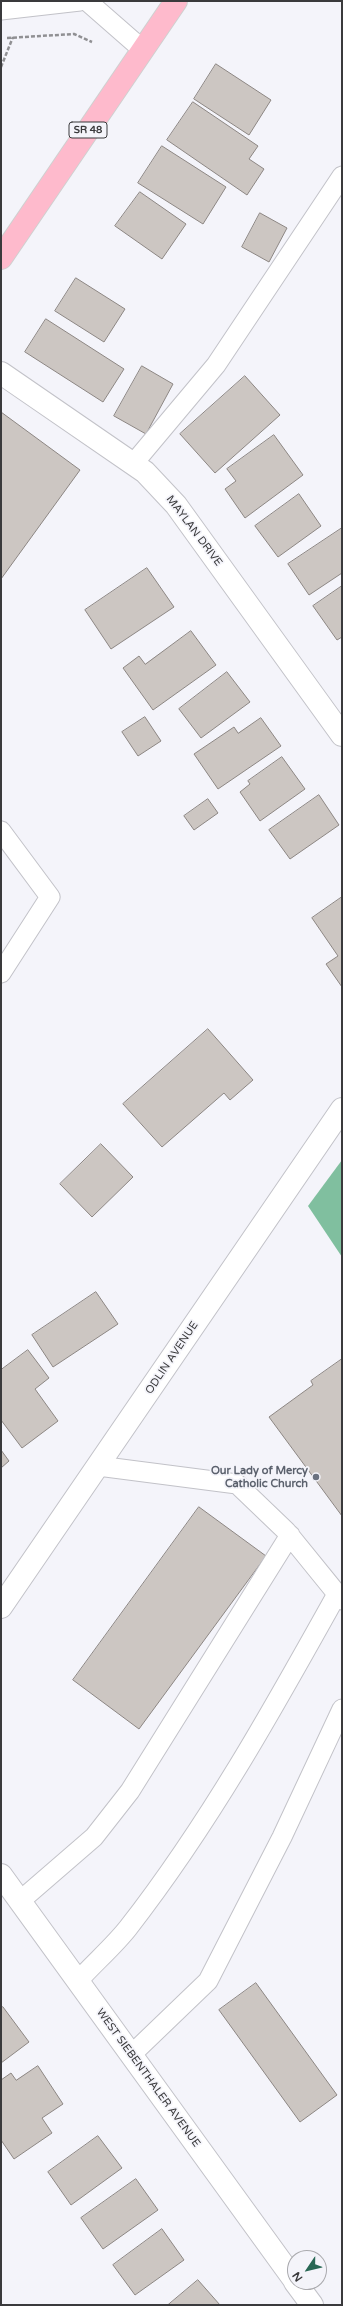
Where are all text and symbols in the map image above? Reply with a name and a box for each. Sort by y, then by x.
road number: SR 48 [69,122,107,138]
street label: MAYLAN DRIVE [163,493,225,569]
street label: ODLIN AVENUE [143,1319,201,1397]
place label: Our Lady of Mercy Catholic Church [211,1464,308,1490]
marker: Our Lady of Mercy Catholic Church [311,1472,321,1482]
street label: WEST SIEBENTHALER AVENUE [93,2006,203,2150]
north arrow [287,2250,327,2290]
text: N [290,2269,305,2284]

